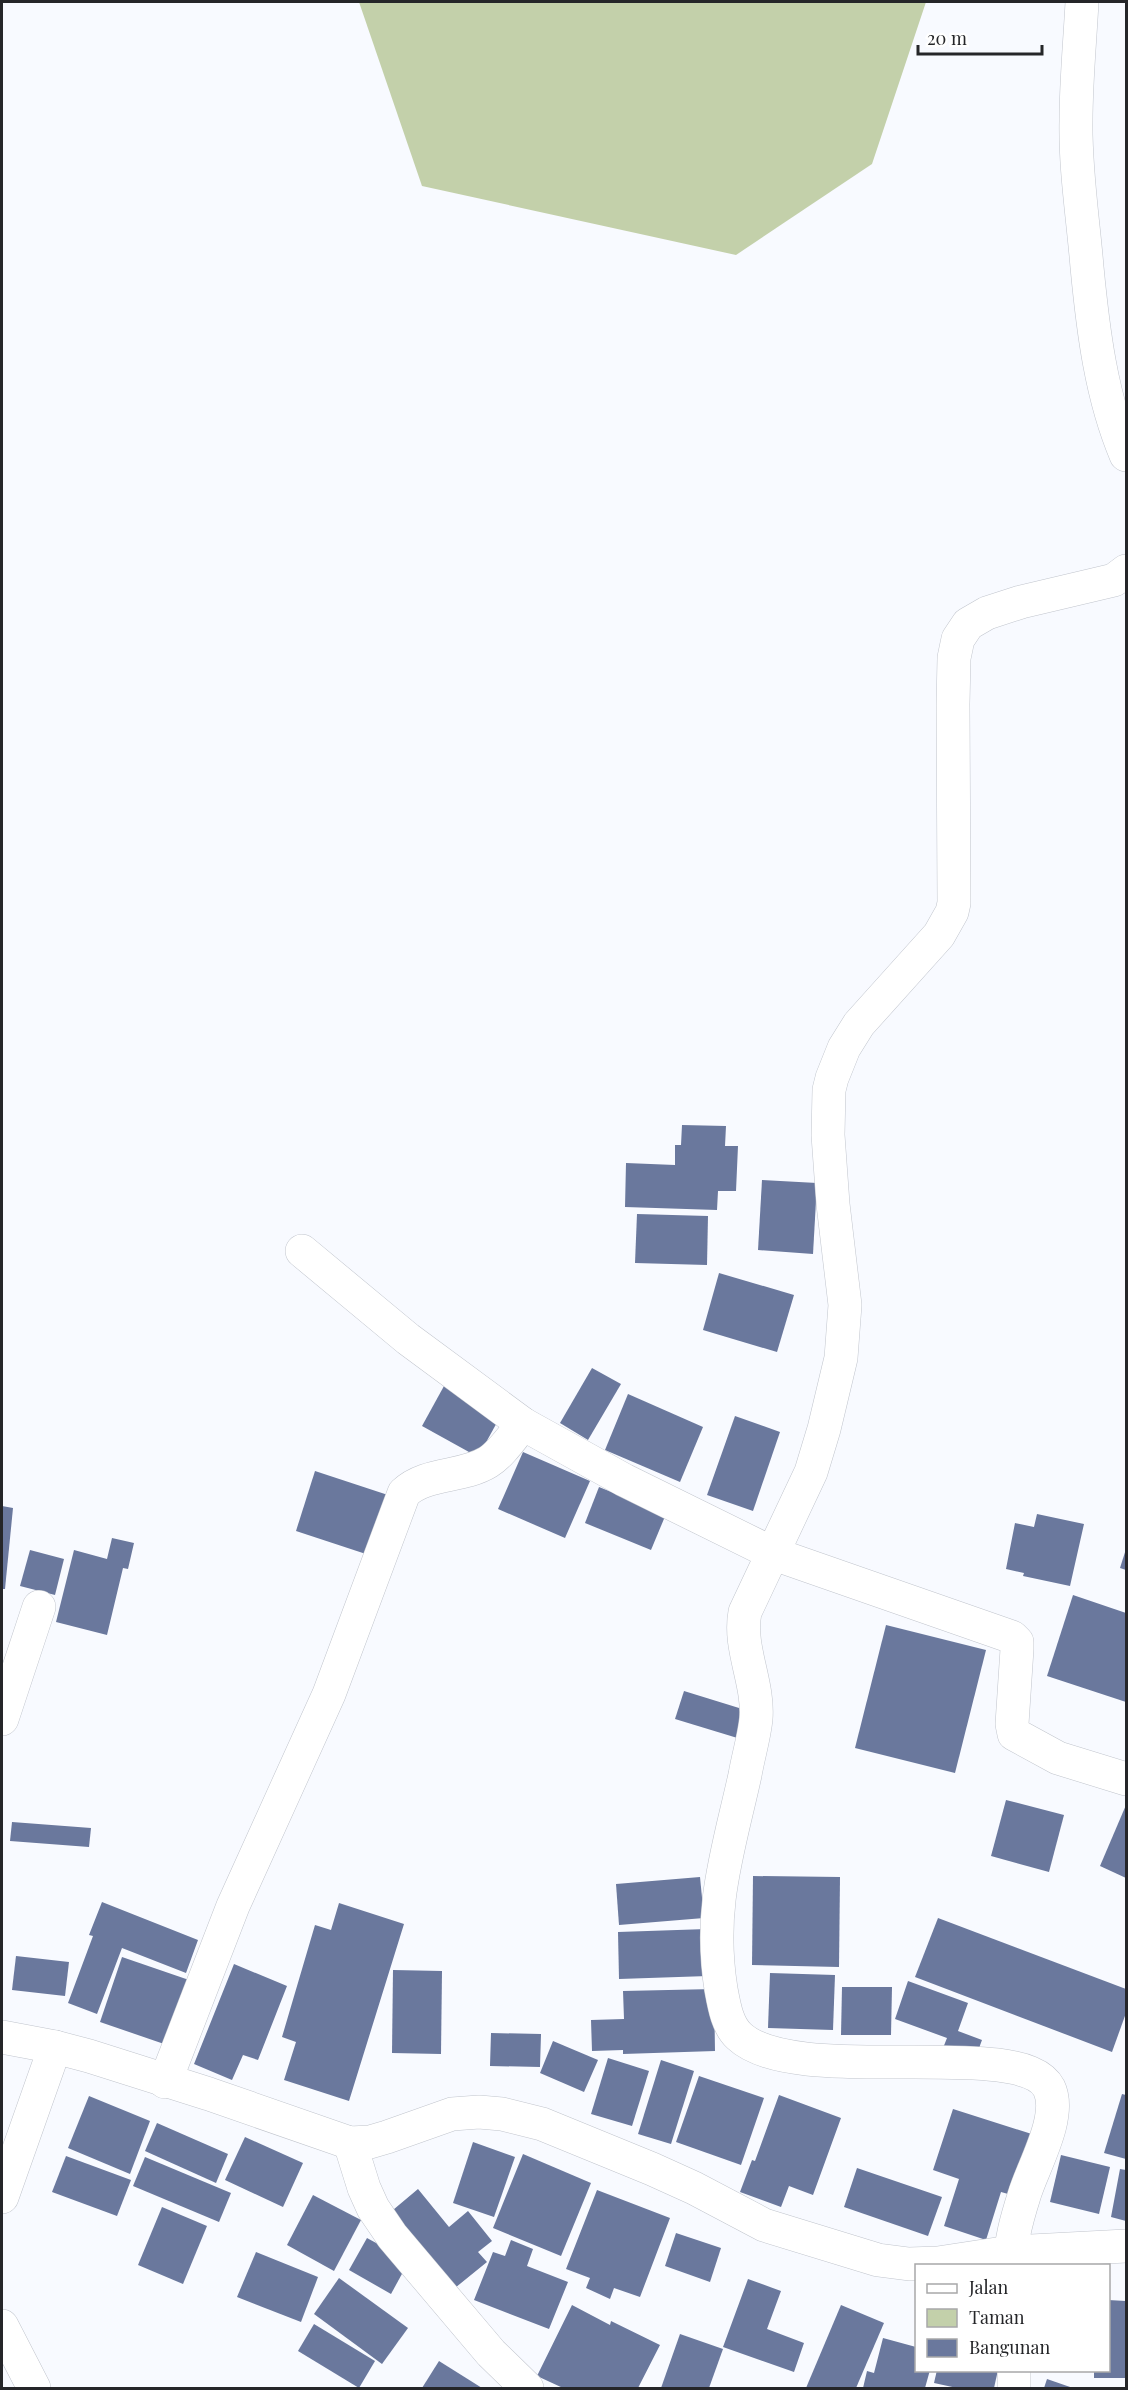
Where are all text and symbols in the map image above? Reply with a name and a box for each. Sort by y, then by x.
scale bar [918,18,1042,56]
text: 20 m [927,26,967,50]
legend [915,2264,1110,2372]
text: Jalan [968,2275,1009,2299]
text: Taman [969,2305,1025,2329]
text: Bangunan [969,2335,1050,2359]

